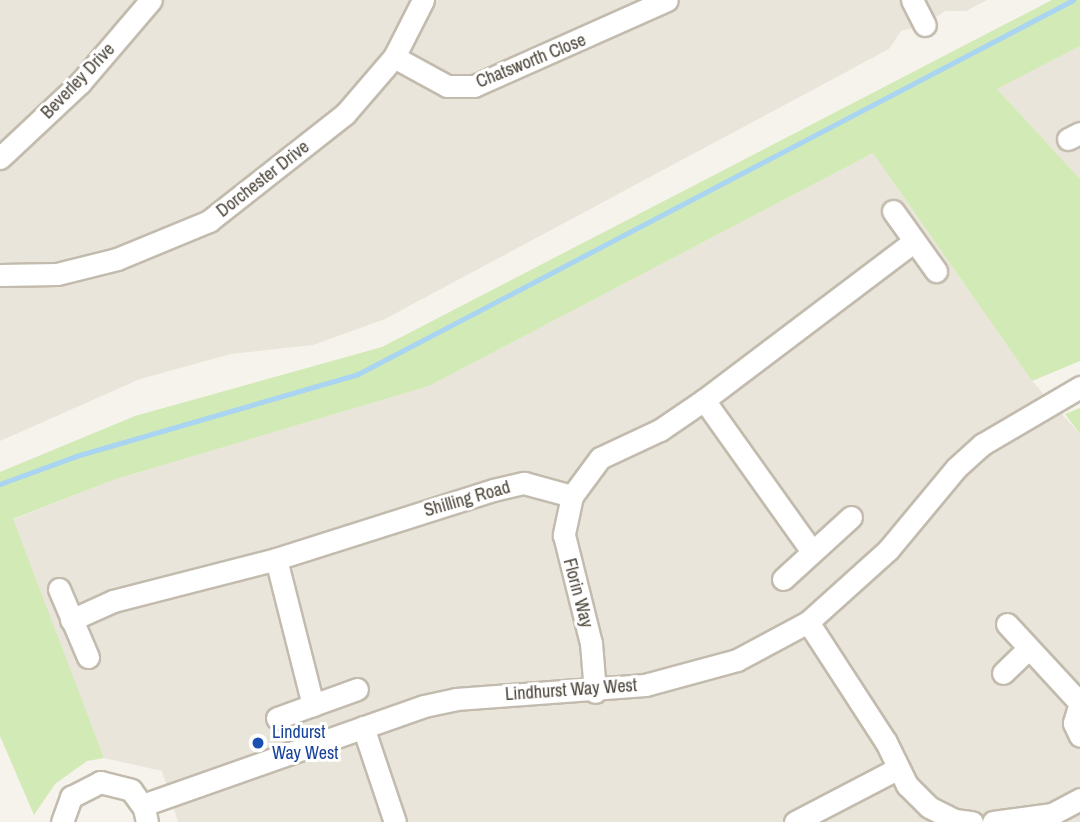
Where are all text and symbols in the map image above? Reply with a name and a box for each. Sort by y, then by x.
street label: Chatsworth Close [473,29,589,93]
street label: Beverley Drive [37,39,119,123]
street label: Dorchester Drive [212,136,314,222]
street label: Shilling Road [421,476,513,522]
street label: Florin Way [558,556,598,630]
street label: Lindhurst Way West [504,675,638,705]
place label: Lindurst Way West [272,722,338,764]
marker: Lindurst Way West [250,735,266,751]

